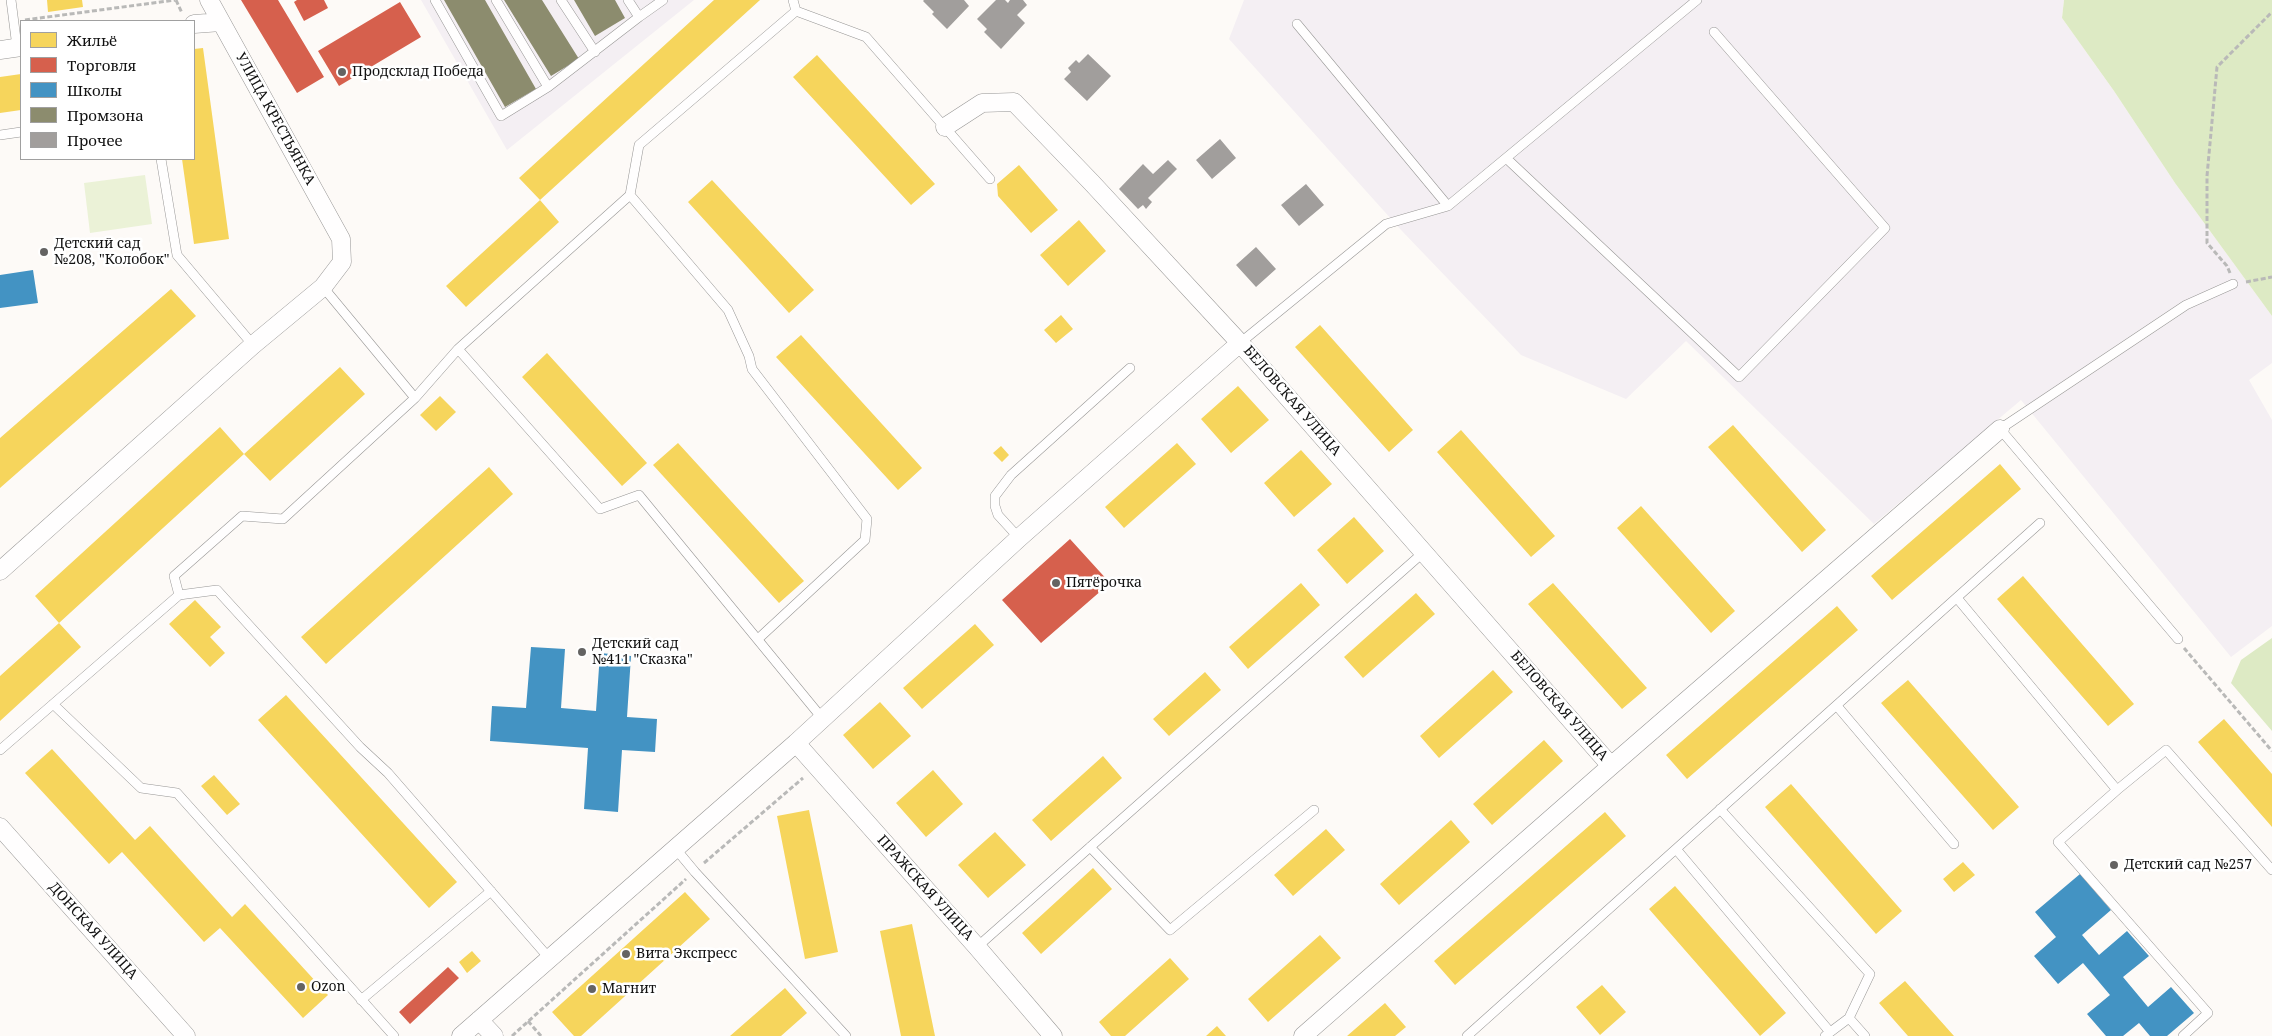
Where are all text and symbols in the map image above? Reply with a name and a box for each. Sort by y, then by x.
legend [20,20,195,160]
text: Жильё [67,30,117,50]
street label: УЛИЦА КРЕСТЬЯНКА [232,50,318,188]
text: Торговля [67,55,136,75]
place label: Продсклад Победа [352,64,484,80]
marker: Продсклад Победа [336,66,348,78]
text: Школы [67,80,122,100]
text: Промзона [67,105,144,125]
text: Прочее [67,130,123,150]
place label: Детский сад №208, "Колобок" [54,236,170,268]
marker: Детский сад №208, "Колобок" [38,246,50,258]
street label: БЕЛОВСКАЯ УЛИЦА [1240,343,1344,459]
place label: Пятёрочка [1066,575,1142,591]
marker: Пятёрочка [1050,577,1062,589]
place label: Детский сад №411 "Сказка" [592,636,693,669]
marker: Детский сад №411 "Сказка" [576,646,588,658]
street label: БЕЛОВСКАЯ УЛИЦА [1507,648,1611,764]
street label: ПРАЖСКАЯ УЛИЦА [873,832,977,944]
place label: Детский сад №257 [2124,857,2252,873]
marker: Детский сад №257 [2108,859,2120,871]
street label: ДОНСКАЯ УЛИЦА [45,879,141,983]
place label: Вита Экспресс [636,946,737,962]
marker: Вита Экспресс [620,948,632,960]
place label: Ozon [311,979,346,995]
marker: Ozon [295,981,307,993]
place label: Магнит [602,981,656,997]
marker: Магнит [586,983,598,995]

